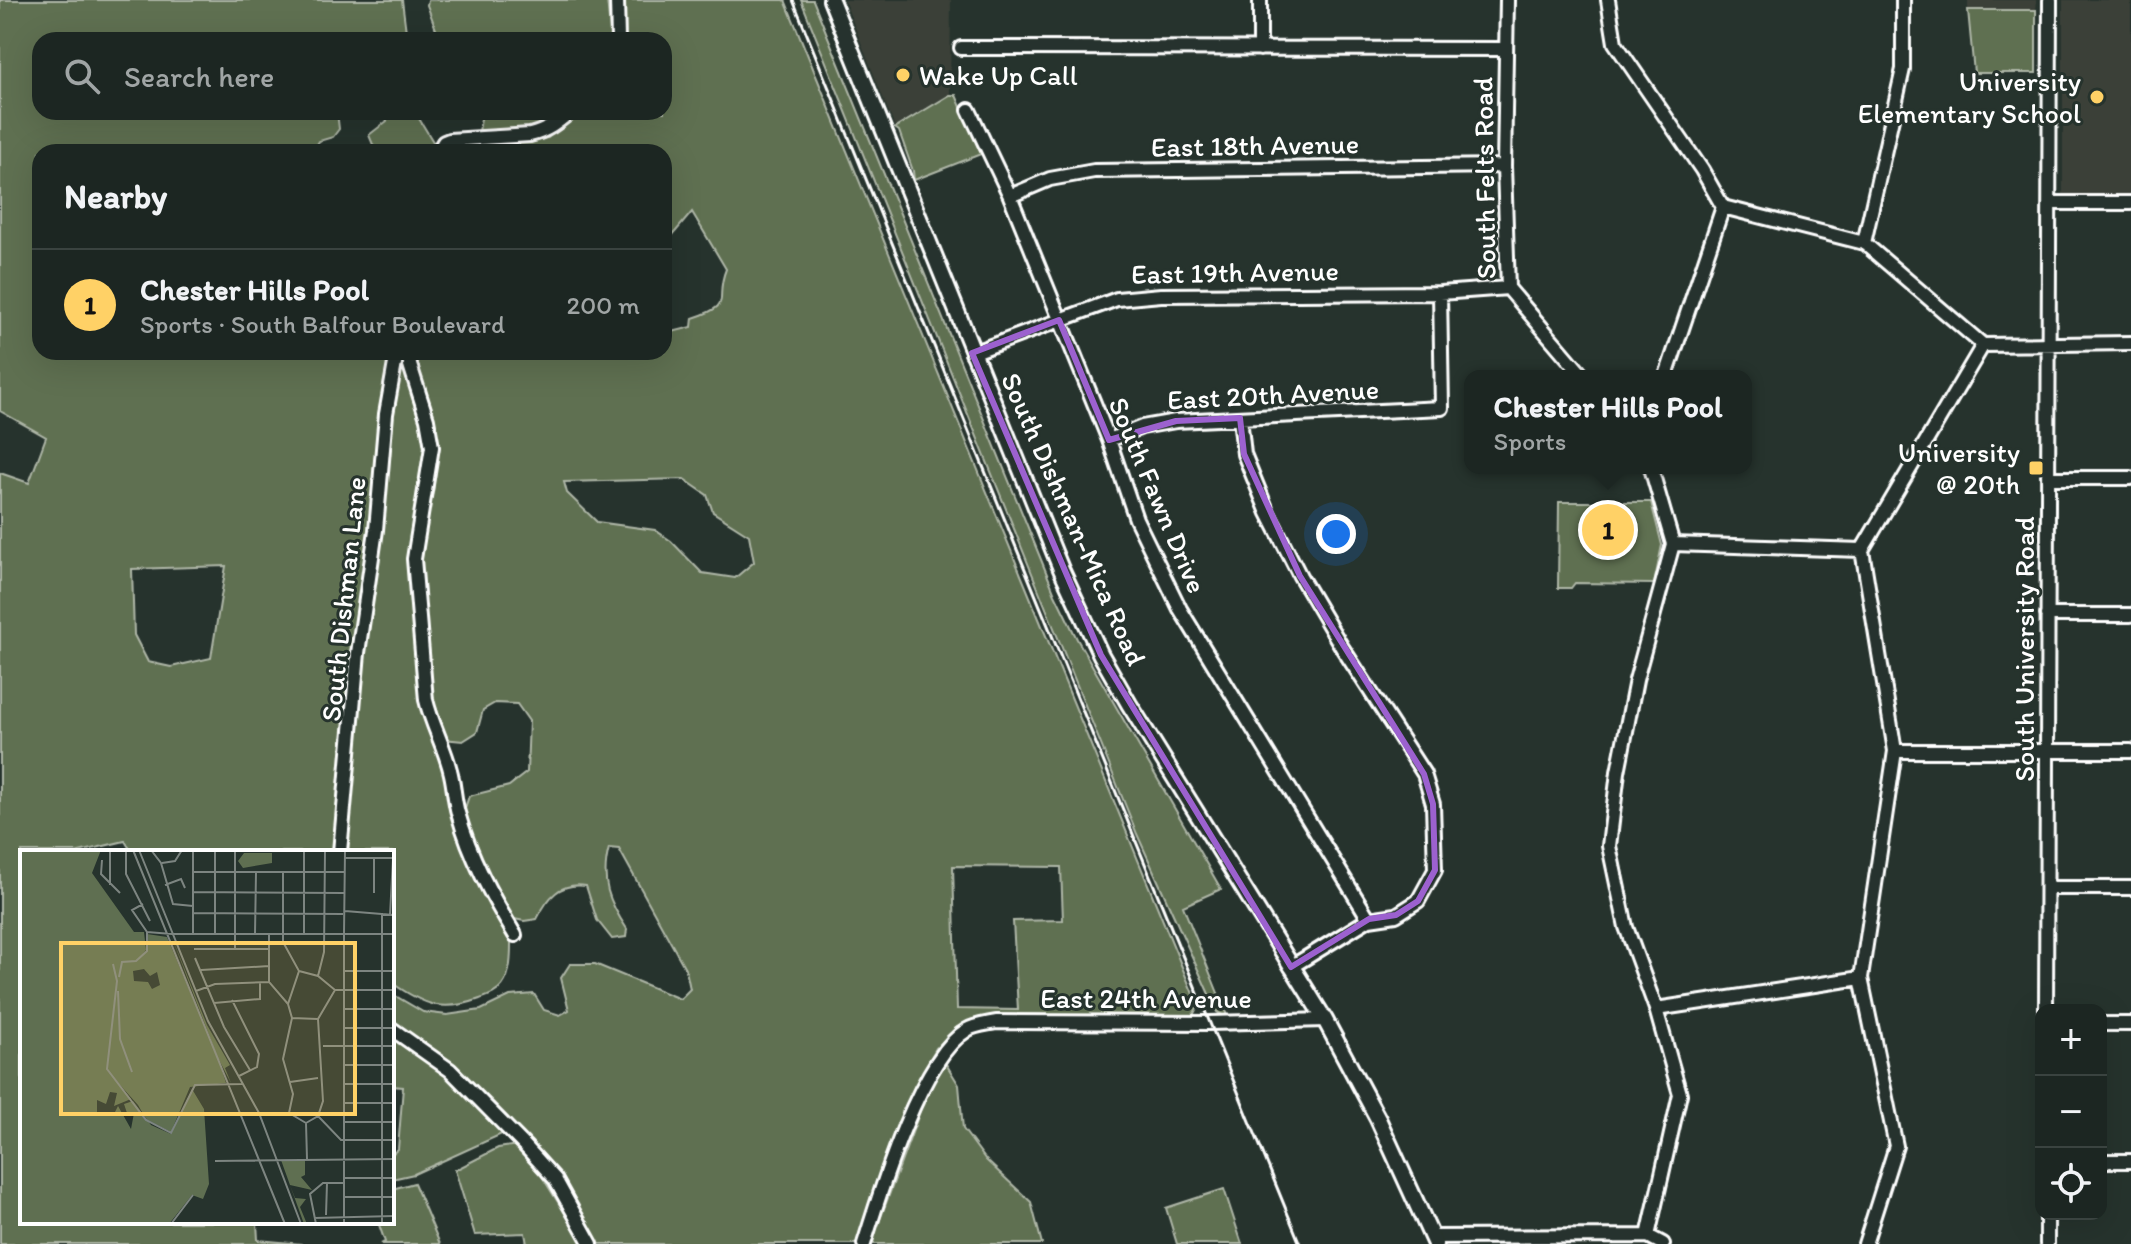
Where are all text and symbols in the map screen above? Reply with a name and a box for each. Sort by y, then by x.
search box [32,32,672,120]
icon: search [60,54,104,98]
text: Search here [124,58,274,95]
place label: Wake Up Call [919,58,1078,92]
place label: University Elementary School [1858,64,2081,130]
marker: Wake Up Call [894,66,912,84]
street label: South Felts Road [1465,77,1503,279]
marker: University Elementary School [2088,88,2106,106]
street label: East 18th Avenue [1151,126,1359,164]
text: Nearby [64,176,167,217]
street label: East 19th Avenue [1131,253,1339,291]
text: Chester Hills Pool [140,271,369,308]
text: 1 [84,289,96,321]
text: 200 m [567,289,640,321]
text: Sports · South Balfour Boulevard [140,308,505,340]
street label: South Dishman-Mica Road [994,367,1154,671]
popup [1464,370,1752,474]
street label: East 20th Avenue [1166,371,1380,417]
text: Chester Hills Pool [1494,388,1722,425]
street label: South Fawn Drive [1101,392,1215,598]
text: Sports [1494,425,1566,457]
place label: University @ 20th [1898,435,2020,501]
marker: University @ 20th [2027,459,2045,477]
street label: South Dishman Lane [313,475,373,723]
pin: 1 [1582,500,1634,560]
your location [1316,514,1356,554]
street label: South University Road [2007,516,2041,782]
inset map [20,850,394,1224]
street label: East 24th Avenue [1040,981,1252,1015]
map controls [2035,1004,2107,1220]
button: + [2035,1004,2107,1076]
button: − [2035,1076,2107,1148]
button: locate [2035,1148,2107,1220]

